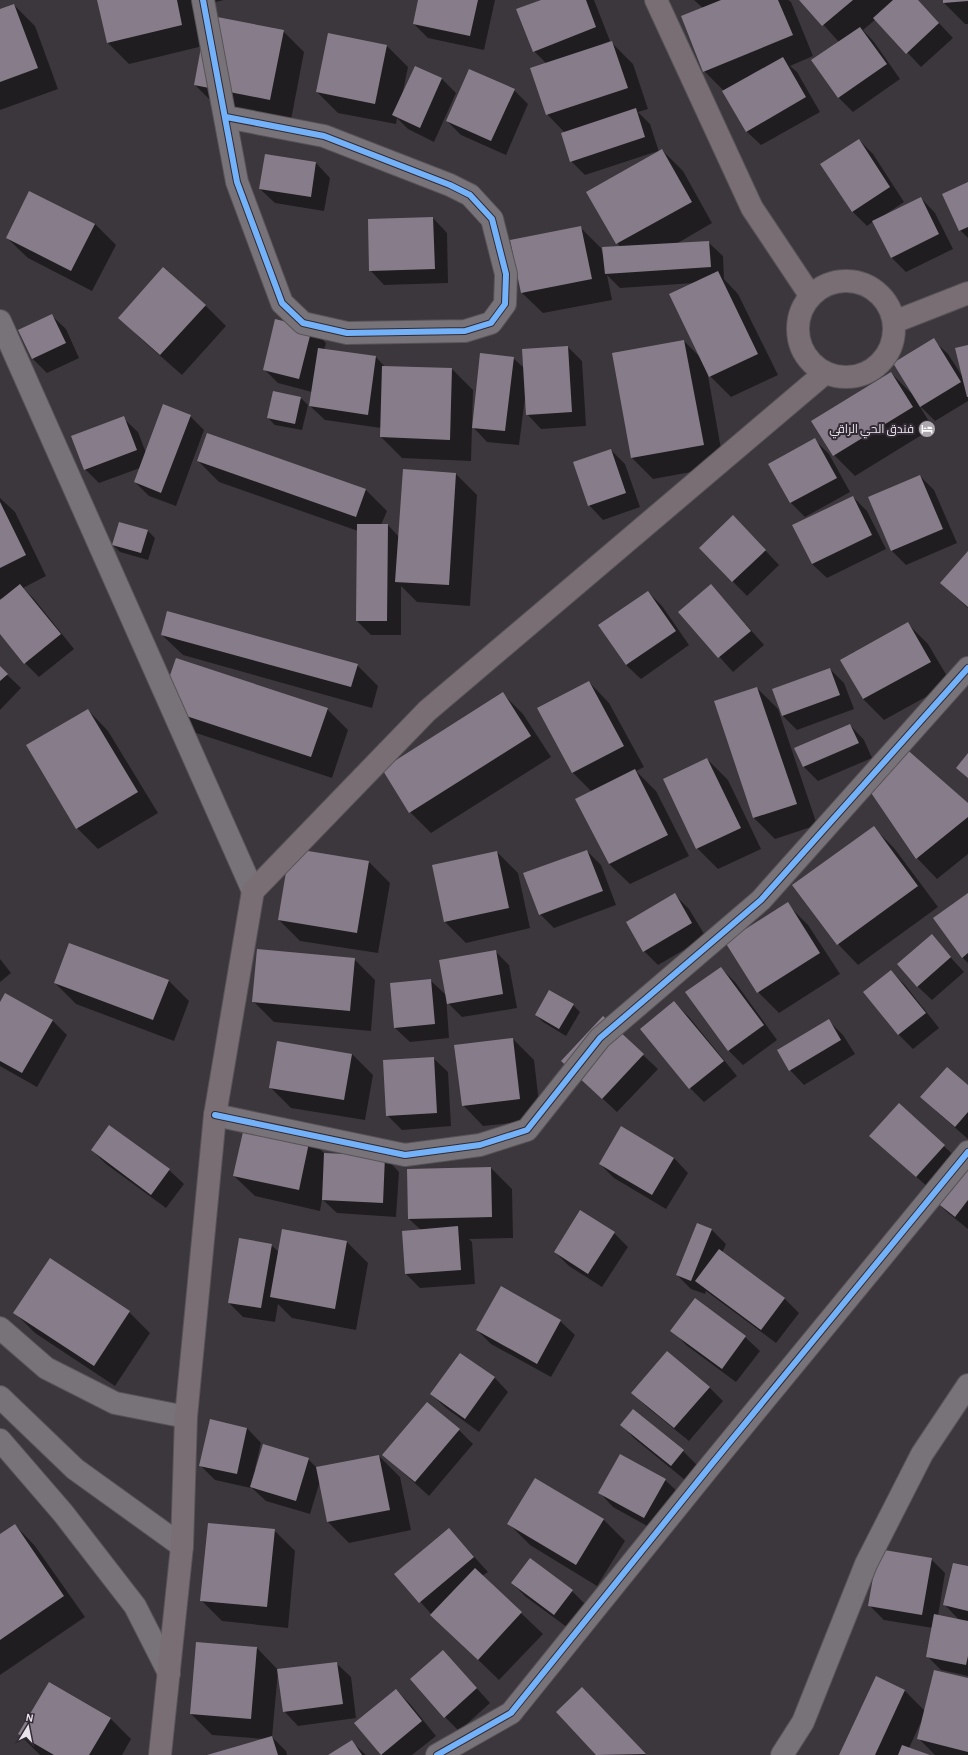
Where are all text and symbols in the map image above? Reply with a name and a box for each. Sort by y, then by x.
hotel icon: فندق الحي الراقي [917,419,937,439]
place label: فندق الحي الراقي [829,423,914,439]
north arrow [8,1707,48,1747]
text: N [25,1712,34,1724]

